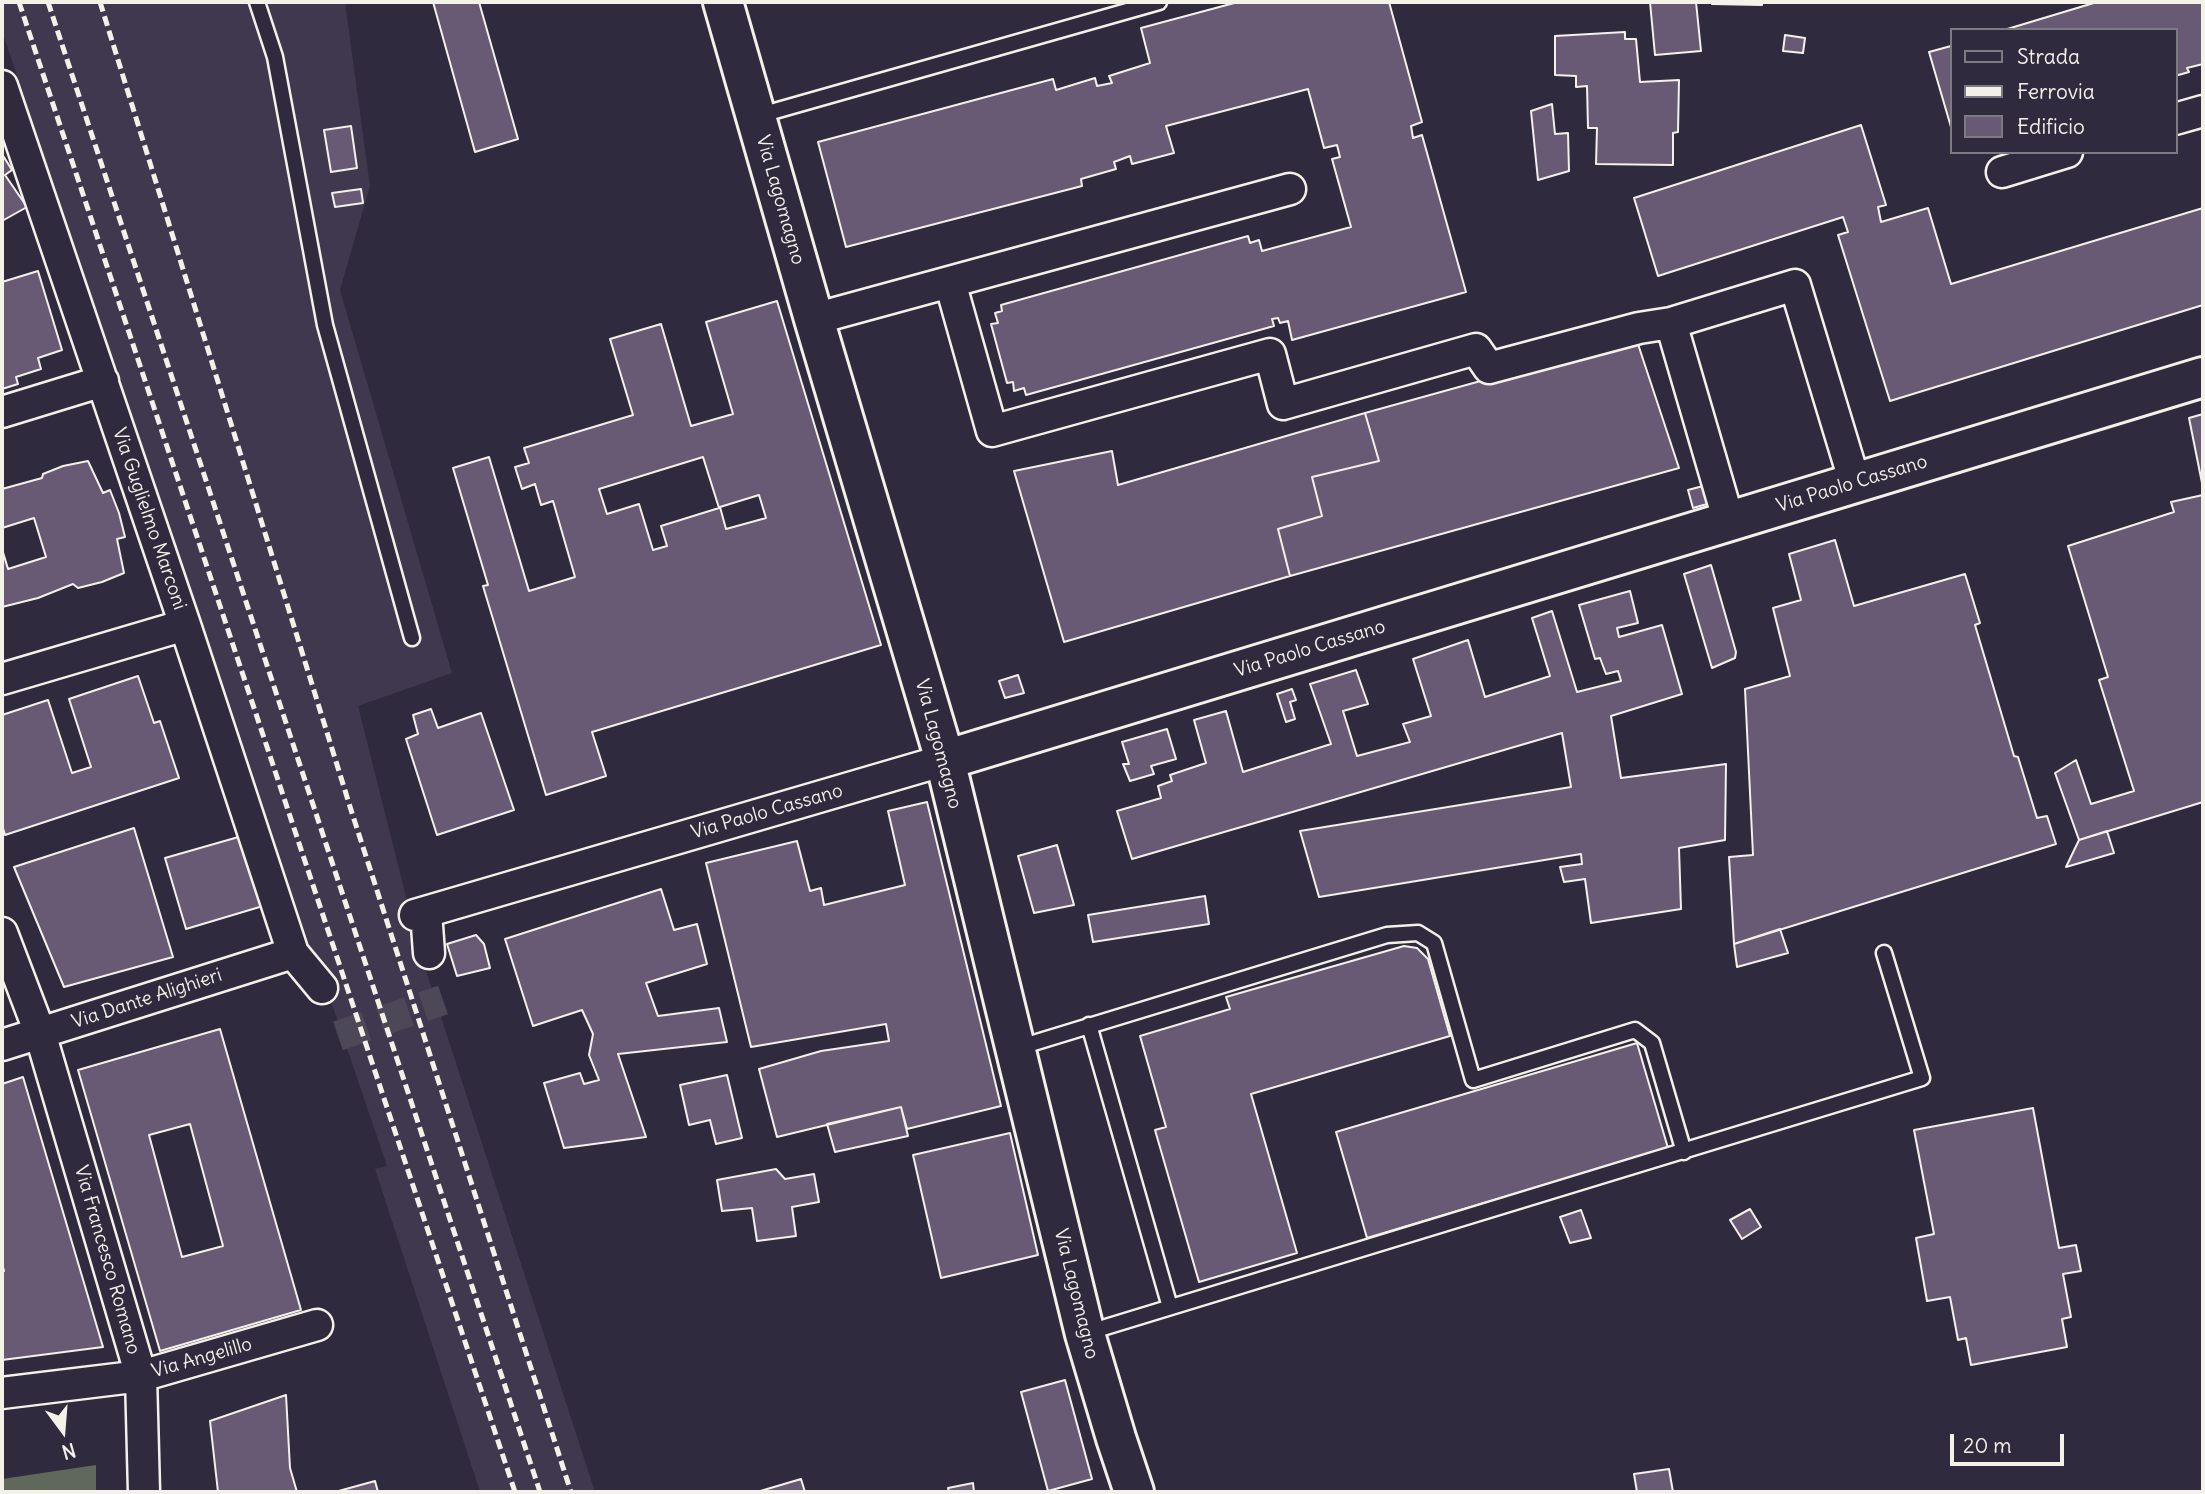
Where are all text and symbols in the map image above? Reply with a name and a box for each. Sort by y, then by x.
legend [1950,28,2177,154]
text: Strada [2017,43,2080,70]
text: Ferrovia [2017,78,2095,105]
text: Edificio [2017,113,2085,140]
street label: Via Lagomagno [751,133,809,267]
street label: Via Guglielmo Marconi [107,425,191,613]
street label: Via Paolo Cassano [1774,450,1930,518]
street label: Via Paolo Cassano [1232,615,1388,683]
street label: Via Lagomagno [910,677,966,811]
street label: Via Paolo Cassano [689,779,845,845]
street label: Via Dante Alighieri [69,964,225,1034]
street label: Via Francesco Romano [69,1163,145,1357]
street label: Via Lagomagno [1049,1226,1103,1362]
street label: Via Angelillo [149,1333,255,1383]
north arrow [28,1396,98,1466]
scale bar [1953,1420,2067,1464]
text: 20 m [1963,1432,2012,1459]
text: N [59,1438,78,1465]

